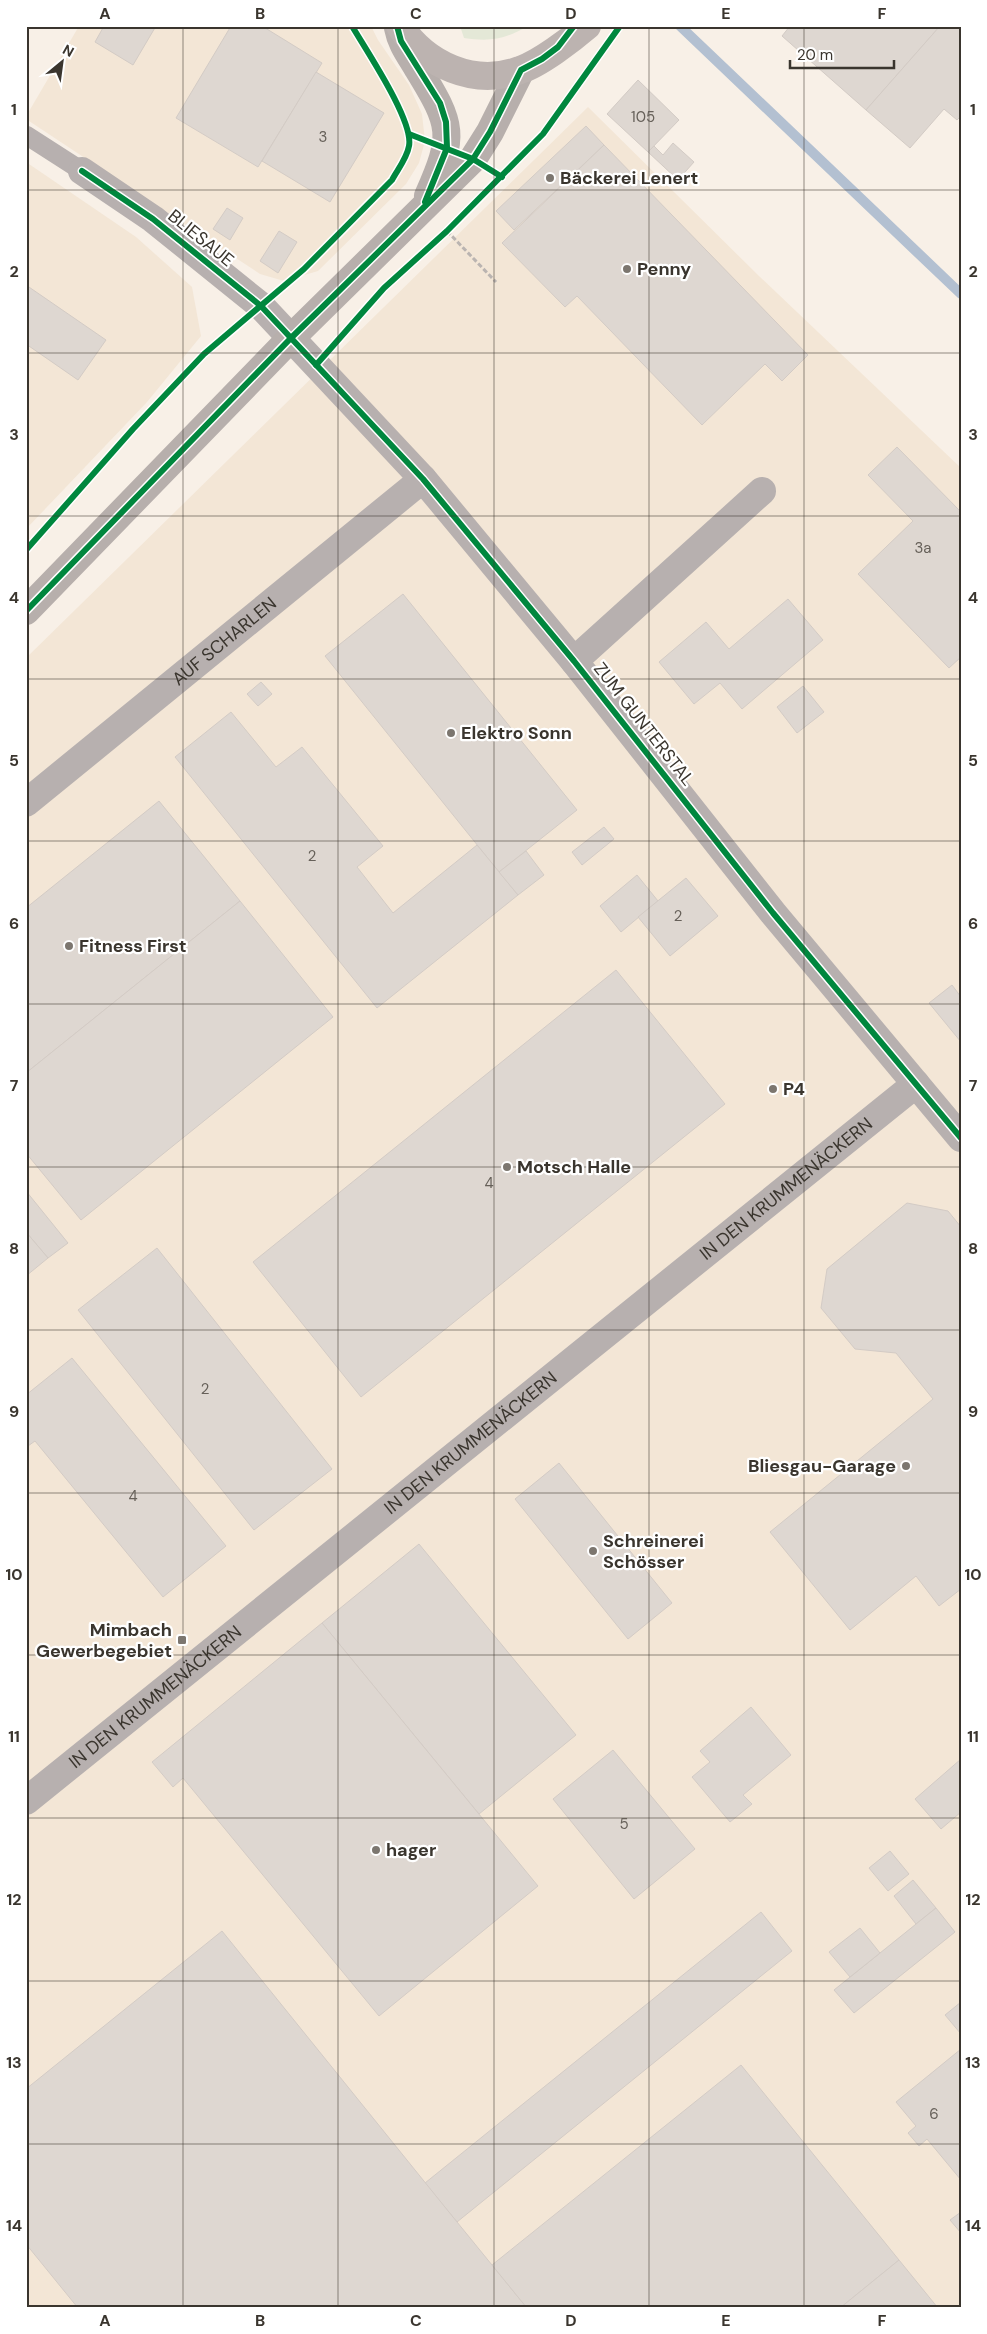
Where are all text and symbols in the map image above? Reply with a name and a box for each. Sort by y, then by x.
text: A [99,3,111,24]
text: B [255,3,265,24]
text: C [410,3,422,24]
text: D [565,3,577,24]
text: E [721,3,731,24]
text: F [878,3,887,24]
north arrow [38,38,88,88]
scale bar [790,38,893,70]
text: N [59,40,77,61]
text: 20 m [797,45,833,65]
text: 1 [11,99,17,120]
text: 1 [970,99,976,120]
house number: 105 [631,107,655,127]
house number: 3 [319,127,327,147]
place label: Bäckerei Lenert [560,166,698,190]
marker: Bäckerei Lenert [544,172,556,184]
street label: BLIESAUE [163,204,239,272]
place label: Penny [637,257,691,281]
text: 2 [9,261,19,282]
text: 2 [968,261,978,282]
marker: Penny [621,263,633,275]
text: 3 [9,424,19,445]
text: 3 [968,424,978,445]
house number: 3a [914,538,932,558]
text: 4 [9,587,19,608]
text: 4 [968,587,978,608]
street label: AUF SCHARLEN [167,591,282,691]
street label: ZUM GUNTERSTAL [588,657,700,791]
place label: Elektro Sonn [461,721,572,745]
marker: Elektro Sonn [445,727,457,739]
text: 5 [9,750,19,771]
text: 5 [968,750,978,771]
house number: 2 [308,846,316,866]
house number: 2 [674,906,682,926]
text: 6 [9,913,19,934]
text: 6 [968,913,978,934]
place label: Fitness First [79,934,186,958]
marker: Fitness First [63,940,75,952]
text: 7 [10,1075,19,1096]
text: 7 [969,1075,978,1096]
place label: P4 [783,1077,805,1101]
marker: P4 [767,1083,779,1095]
street label: IN DEN KRUMMENÄCKERN [695,1112,877,1266]
place label: Motsch Halle [517,1155,631,1179]
marker: Motsch Halle [501,1161,513,1173]
house number: 4 [484,1173,494,1193]
text: 8 [9,1238,19,1259]
text: 8 [968,1238,978,1259]
street label: IN DEN KRUMMENÄCKERN [379,1366,562,1520]
house number: 2 [201,1379,209,1399]
text: 9 [9,1401,19,1422]
text: 9 [968,1401,978,1422]
place label: Bliesgau-Garage [748,1454,896,1478]
marker: Bliesgau-Garage [900,1460,912,1472]
house number: 4 [128,1486,138,1506]
place label: Schreinerei Schösser [603,1529,704,1574]
marker: Schreinerei Schösser [587,1545,599,1557]
text: 10 [5,1564,23,1585]
text: 10 [964,1564,982,1585]
place label: Mimbach Gewerbegebiet [36,1618,172,1663]
street label: IN DEN KRUMMENÄCKERN [64,1620,247,1774]
marker: Mimbach Gewerbegebiet [176,1634,188,1646]
text: 11 [8,1726,20,1747]
text: 11 [967,1726,979,1747]
house number: 5 [619,1814,629,1834]
place label: hager [386,1838,436,1862]
marker: hager [370,1844,382,1856]
text: 12 [6,1889,22,1910]
text: 12 [965,1889,981,1910]
text: 13 [6,2052,22,2073]
text: 13 [965,2052,981,2073]
house number: 6 [929,2104,939,2124]
text: 14 [6,2215,22,2236]
text: 14 [965,2215,981,2236]
text: A [99,2310,111,2331]
text: B [255,2310,265,2331]
text: C [410,2310,422,2331]
text: D [565,2310,577,2331]
text: E [721,2310,731,2331]
text: F [878,2310,887,2331]

